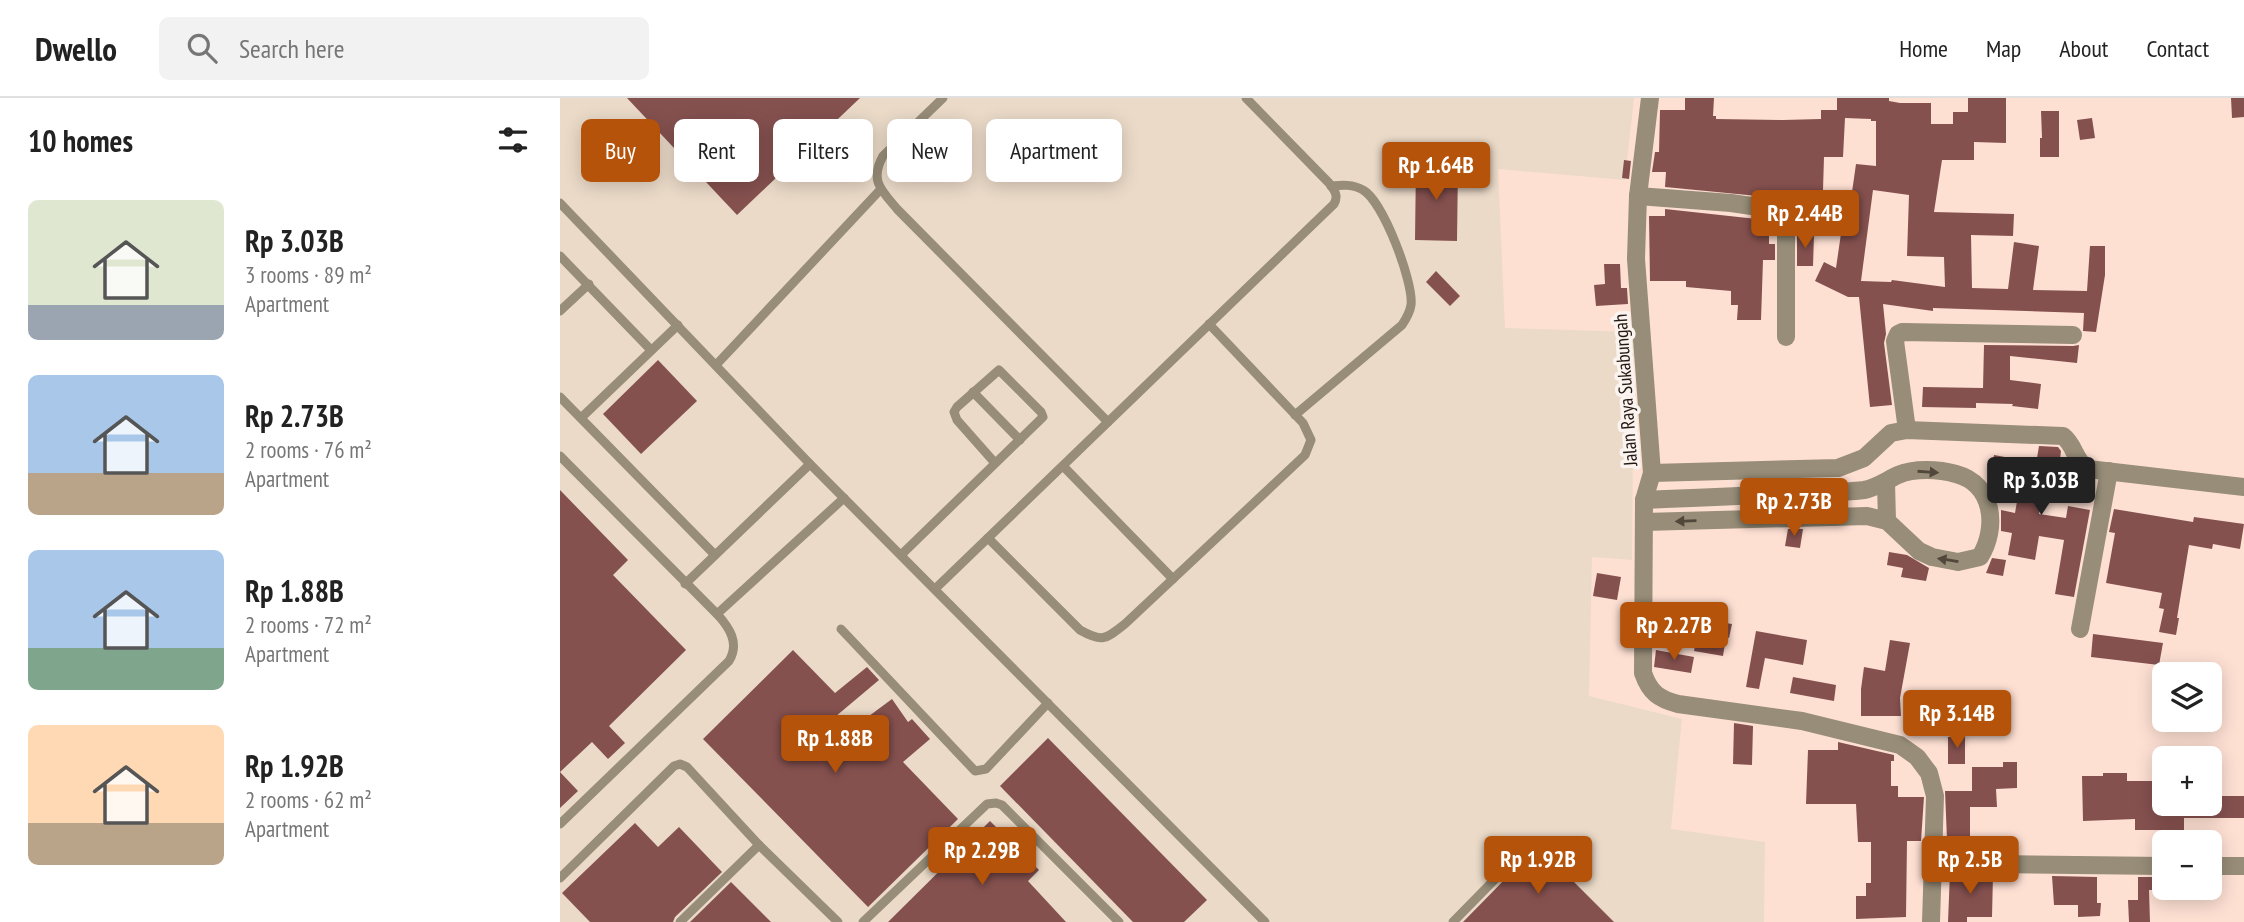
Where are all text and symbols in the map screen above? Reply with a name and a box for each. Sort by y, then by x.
search box [159,17,649,80]
text: Dwello [35,27,117,70]
icon: search [183,29,221,67]
text: Search here [239,32,345,65]
text: Home [1899,33,1948,64]
text: Map [1986,33,2021,64]
text: About [2059,33,2108,64]
text: Contact [2146,33,2209,64]
chip: Buy [581,119,660,182]
chip: Rent [674,119,759,182]
chip: Filters [773,119,873,182]
chip: New [887,119,972,182]
chip: Apartment [986,119,1122,182]
text: 10 homes [28,121,133,160]
icon: filters [494,121,532,159]
pin: Rp 1.64B [1364,142,1508,202]
text: Rp 1.64B [1398,150,1474,179]
pin: Rp 2.44B [1733,190,1877,250]
text: Rp 2.44B [1767,198,1843,227]
text: Rp 3.03B [245,221,344,260]
icon: home [84,228,168,312]
text: 3 rooms · 89 m² [245,260,372,289]
text: Apartment [245,289,329,318]
street label: Jalan Raya Sukabungah [1608,313,1642,468]
text: Rp 2.73B [245,396,344,435]
icon: home [84,403,168,487]
text: 2 rooms · 76 m² [245,435,372,464]
pin: Rp 3.03B [1969,458,2113,517]
text: Apartment [245,464,329,493]
text: Rp 3.03B [2003,465,2079,494]
one-way arrow [1917,466,1939,477]
pin: Rp 2.73B [1722,478,1866,538]
text: Rp 2.73B [1756,486,1832,515]
one-way arrow [1674,515,1696,526]
one-way arrow [1937,554,1959,565]
text: Rp 1.88B [245,571,344,610]
icon: home [84,578,168,662]
pin: Rp 2.27B [1602,602,1746,662]
text: 2 rooms · 72 m² [245,610,372,639]
text: Rp 2.27B [1636,610,1712,639]
text: Apartment [245,639,329,668]
map controls [2152,662,2222,900]
button: layers [2152,662,2222,732]
pin: Rp 3.14B [1885,690,2029,750]
text: Rp 3.14B [1919,698,1995,727]
pin: Rp 1.88B [763,716,907,775]
text: Rp 1.88B [797,723,873,752]
text: Rp 1.92B [245,746,344,785]
button: + [2152,746,2222,816]
icon: home [84,753,168,837]
text: 2 rooms · 62 m² [245,785,372,814]
text: Apartment [245,814,329,843]
pin: Rp 2.29B [910,828,1054,887]
button: − [2152,830,2222,900]
text: Rp 2.29B [944,835,1020,864]
pin: Rp 1.92B [1466,836,1610,896]
pin: Rp 2.5B [1905,836,2035,896]
text: Rp 1.92B [1500,844,1576,873]
text: Rp 2.5B [1938,844,2002,873]

